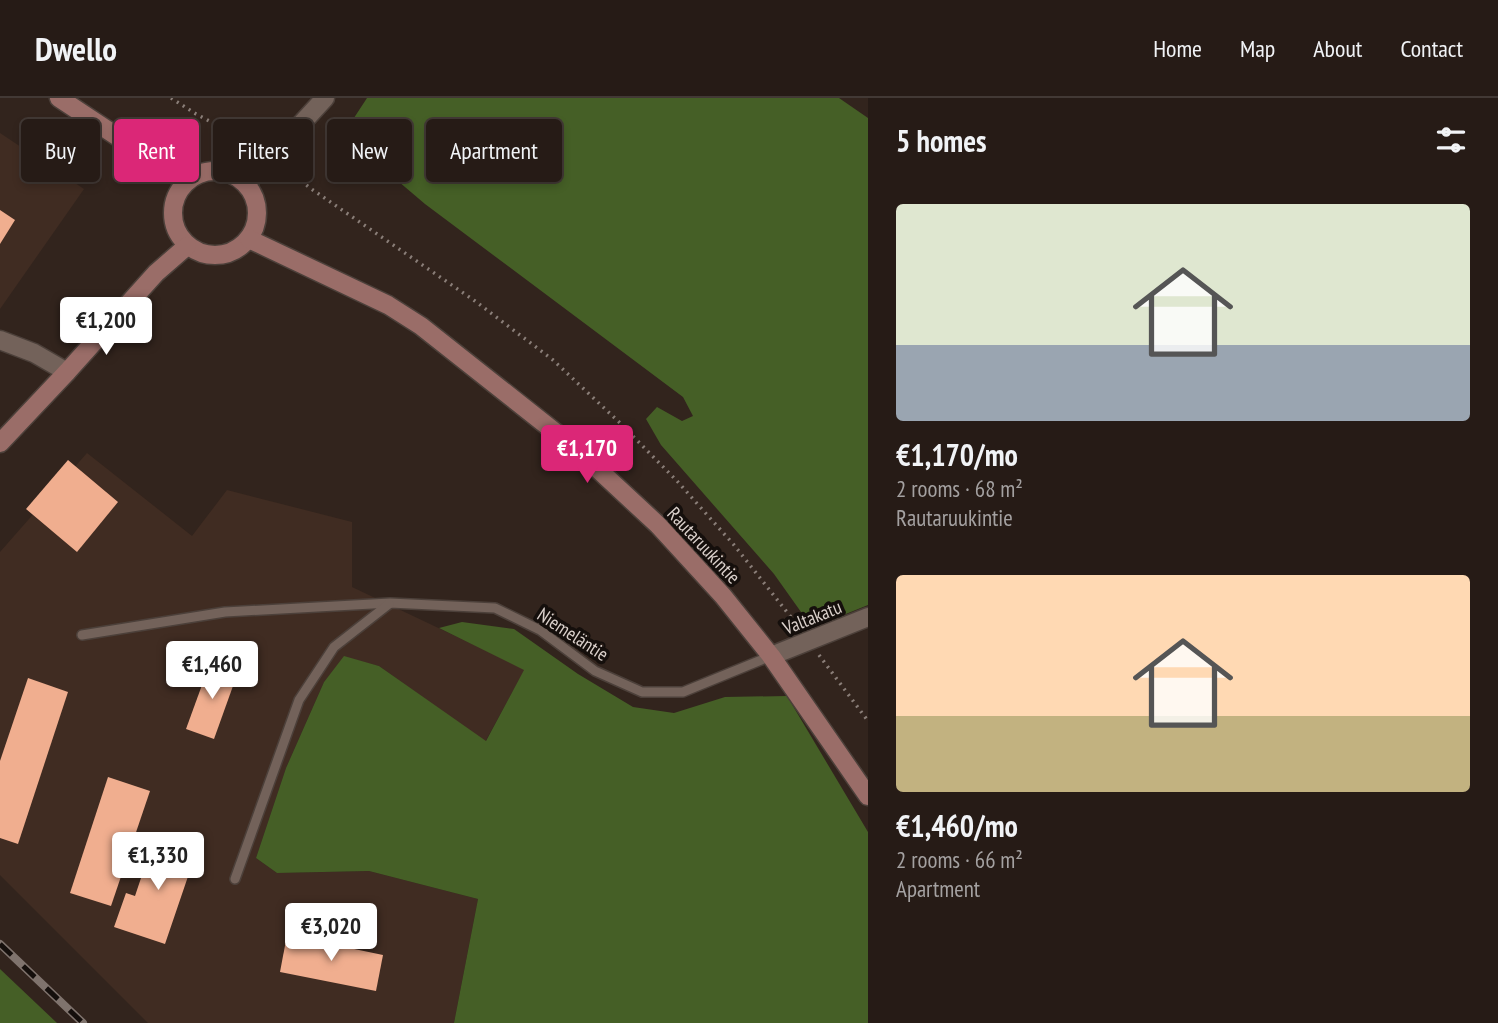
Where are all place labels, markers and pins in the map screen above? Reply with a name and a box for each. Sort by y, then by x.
pin: €1,200 [49,298,163,357]
pin: €1,170 [530,426,644,485]
pin: €1,460 [155,642,269,701]
pin: €1,330 [101,832,215,892]
pin: €3,020 [274,904,388,963]

